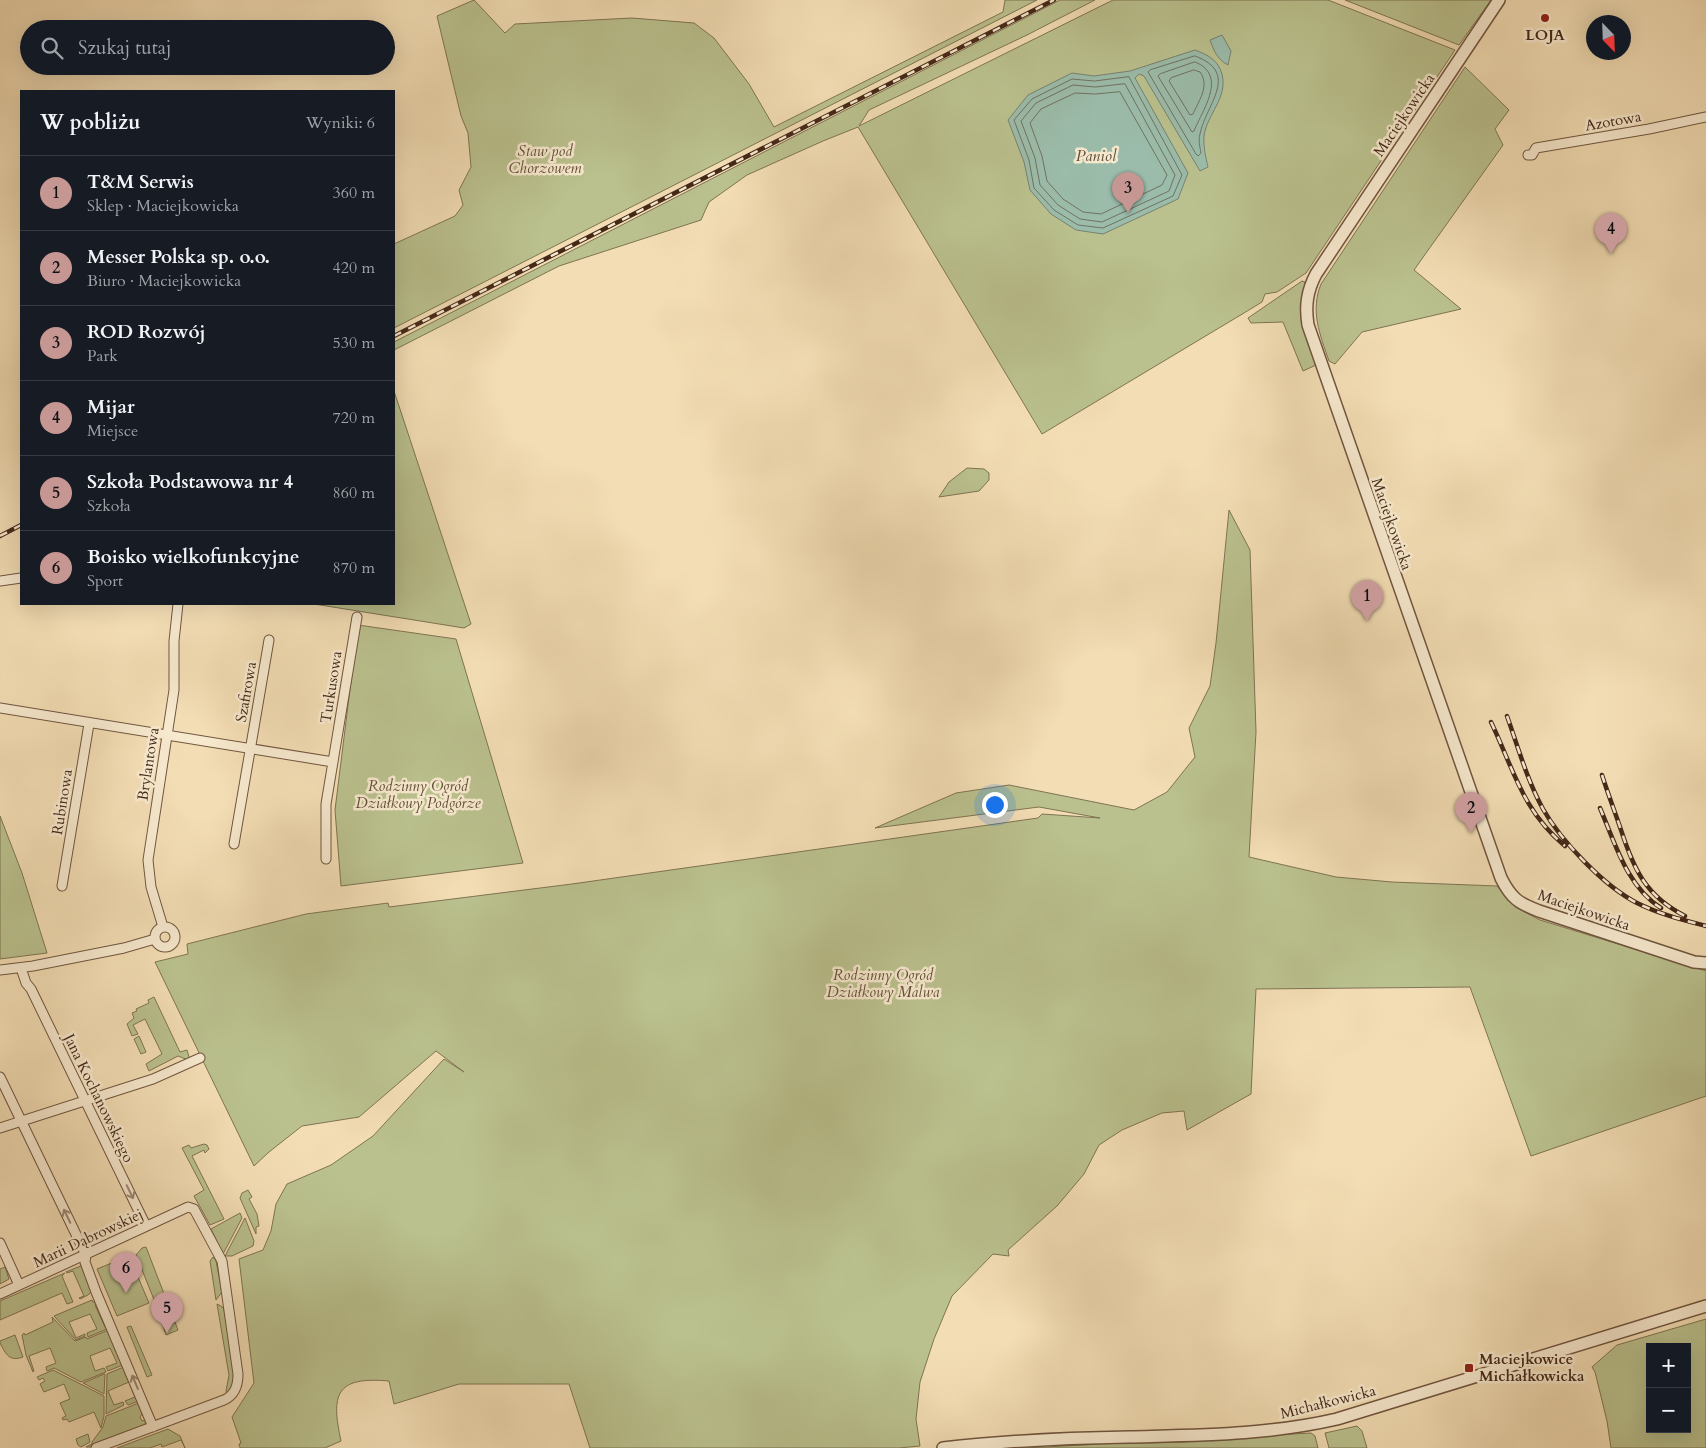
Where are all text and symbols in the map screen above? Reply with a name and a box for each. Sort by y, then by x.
marker: LOJA [1539,12,1551,24]
north arrow [1586,15,1631,60]
search box [20,20,395,75]
place label: LOJA [1525,25,1565,45]
icon: search [38,34,66,62]
text: Szukaj tutaj [78,35,171,61]
street label: Maciejkowicka [1369,69,1440,161]
street label: Azotowa [1583,106,1643,136]
text: W pobliżu [40,108,141,137]
text: Wyniki: 6 [306,112,375,134]
park label: Staw pod Chorzowem [508,141,582,178]
water label: Paniol [1076,145,1117,167]
text: T&M Serwis [87,169,194,195]
pin: 3 [1112,172,1144,213]
text: 1 [52,182,60,204]
text: 360 m [333,182,375,204]
text: Sklep · Maciejkowicka [87,195,239,217]
pin: 4 [1595,213,1627,254]
text: Messer Polska sp. o.o. [87,244,270,270]
text: 2 [52,257,60,279]
text: 420 m [333,257,375,279]
text: Biuro · Maciejkowicka [87,270,241,292]
text: ROD Rozwój [87,319,206,345]
text: 3 [52,332,60,354]
text: 530 m [333,332,375,354]
text: Park [87,345,118,367]
text: Mijar [87,394,135,420]
text: 4 [52,407,60,429]
text: 720 m [333,407,375,429]
text: Miejsce [87,420,138,442]
text: Szkoła Podstawowa nr 4 [87,469,293,495]
street label: Maciejkowicka [1367,475,1417,573]
text: 5 [52,482,60,504]
text: 860 m [333,482,375,504]
text: Szkoła [87,495,131,517]
text: Boisko wielkofunkcyjne [87,544,299,570]
text: 6 [52,557,60,579]
text: 870 m [333,557,375,579]
text: Sport [87,570,123,592]
pin: 1 [1351,580,1383,621]
street label: Turkusowa [315,649,347,724]
street label: Szafirowa [231,660,261,724]
street label: Brylantowa [132,725,164,802]
street label: Rubinowa [47,767,77,836]
park label: Rodzinny Ogród Działkowy Podgórze [356,776,481,813]
your location [982,792,1008,818]
pin: 2 [1455,792,1487,833]
street label: Maciejkowicka [1535,885,1633,935]
park label: Rodzinny Ogród Działkowy Malwa [827,965,940,1002]
street label: Jana Kochanowskiego [58,1029,139,1166]
one-way arrow [126,1184,135,1199]
street label: Marii Dąbrowskiej [30,1204,146,1272]
one-way arrow [62,1209,71,1224]
pin: 6 [110,1252,142,1293]
pin: 5 [151,1292,183,1333]
map controls [1646,1343,1691,1433]
button: + [1646,1343,1691,1388]
place label: Maciejkowice Michałkowicka [1479,1349,1585,1386]
marker: Maciejkowice Michałkowicka [1463,1362,1475,1374]
one-way arrow [129,1375,139,1390]
street label: Michałkowicka [1278,1380,1378,1424]
button: − [1646,1388,1691,1433]

